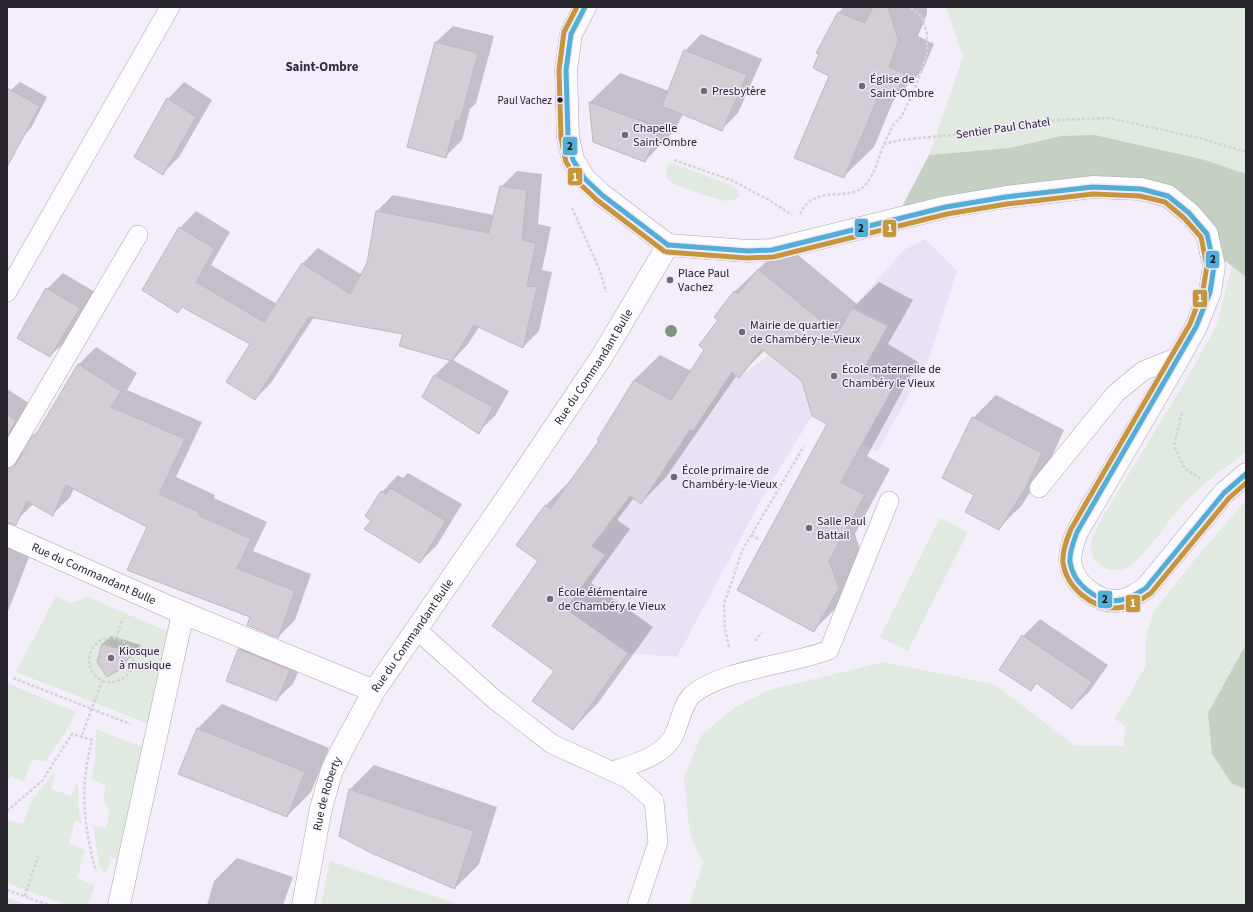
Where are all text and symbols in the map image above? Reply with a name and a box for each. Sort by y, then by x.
district label: Saint-Ombre [285,58,359,76]
place label: Église de Saint-Ombre [870,71,934,102]
marker: Église de Saint-Ombre [857,81,867,91]
place label: Presbytère [712,83,766,100]
marker: Presbytère [699,86,709,96]
place label: Paul Vachez [498,93,552,108]
marker: Paul Vachez [555,95,565,105]
street label: Sentier Paul Chatel [955,113,1051,144]
place label: Chapelle Saint-Ombre [633,120,697,151]
marker: Chapelle Saint-Ombre [620,130,630,140]
line badge: 2 [562,136,578,156]
text: 2 [567,139,573,154]
line badge: 1 [567,167,583,186]
text: 1 [572,170,578,185]
line badge: 2 [854,218,869,238]
line badge: 1 [882,219,897,238]
text: 2 [858,221,864,236]
text: 1 [887,221,893,236]
line badge: 2 [1205,250,1220,269]
text: 2 [1210,252,1216,267]
place label: Place Paul Vachez [678,265,729,296]
marker: Place Paul Vachez [665,275,675,285]
line badge: 1 [1192,289,1208,308]
text: 1 [1197,291,1203,306]
street label: Rue du Commandant Bulle [550,306,637,429]
place label: Mairie de quartier de Chambéry-le-Vieux [750,317,861,348]
marker: Mairie de quartier de Chambéry-le-Vieux [737,327,747,337]
place label: École maternelle de Chambéry le Vieux [842,361,941,392]
marker: École maternelle de Chambéry le Vieux [829,371,839,381]
place label: École primaire de Chambéry-le-Vieux [682,462,778,493]
marker: École primaire de Chambéry-le-Vieux [669,472,679,482]
place label: Salle Paul Battail [817,513,866,544]
marker: Salle Paul Battail [804,523,814,533]
street label: Rue du Commandant Bulle [29,539,159,609]
street label: Rue du Commandant Bulle [367,575,458,696]
place label: École élémentaire de Chambéry le Vieux [558,584,666,615]
line badge: 2 [1097,590,1113,609]
text: 2 [1102,592,1108,607]
marker: École élémentaire de Chambéry le Vieux [545,594,555,604]
line badge: 1 [1125,594,1141,613]
text: 1 [1130,596,1136,611]
place label: Kiosque à musique [119,643,171,674]
marker: Kiosque à musique [106,653,116,663]
street label: Rue de Roberty [309,754,346,832]

